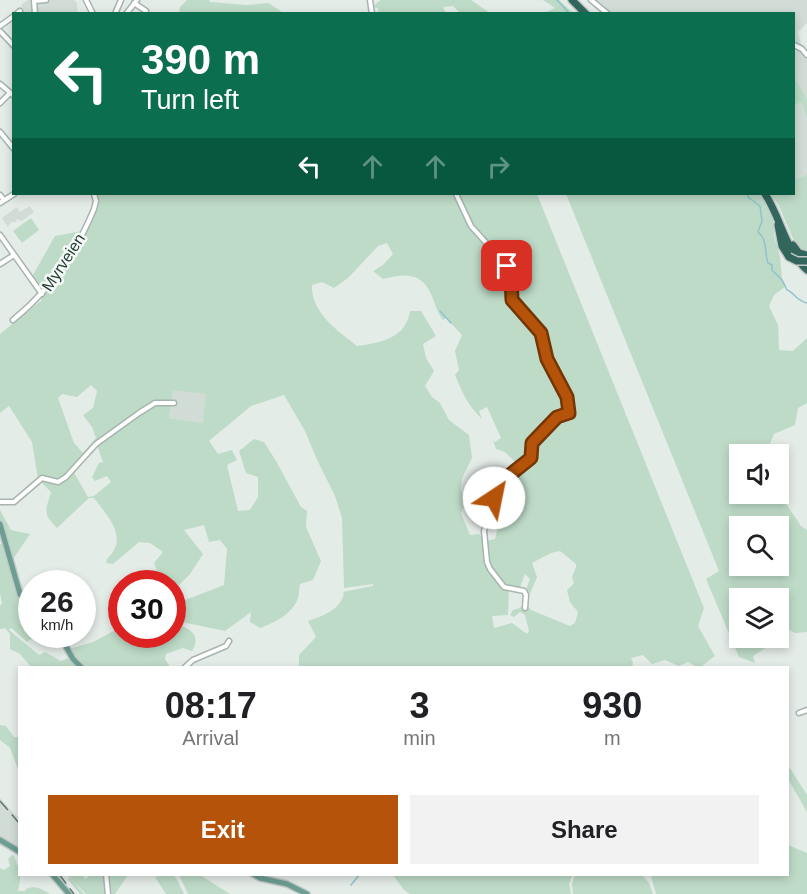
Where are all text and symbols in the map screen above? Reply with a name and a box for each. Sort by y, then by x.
icon: left [42,36,120,114]
text: 390 m [141,36,260,83]
text: Turn left [141,85,239,115]
icon: left [293,150,326,183]
icon: ahead [356,150,389,183]
icon: ahead [419,150,452,183]
icon: right [482,150,515,183]
street label: Myrveien [39,230,88,294]
pin [481,240,532,291]
icon: arrive [490,249,523,282]
map controls [729,444,789,648]
button: sound [729,444,789,504]
position arrow [462,466,526,530]
button: search [729,516,789,576]
speed limit sign: 30 [108,570,186,648]
text: 26 [40,585,74,618]
button: layers [729,588,789,648]
text: km/h [41,616,73,633]
text: 08:17 [165,685,257,726]
text: 3 [409,685,429,726]
text: 930 [582,685,642,726]
text: Arrival [182,727,239,749]
text: min [403,727,436,749]
text: m [604,727,621,749]
button: Exit [48,795,398,864]
button: Share [410,795,759,864]

